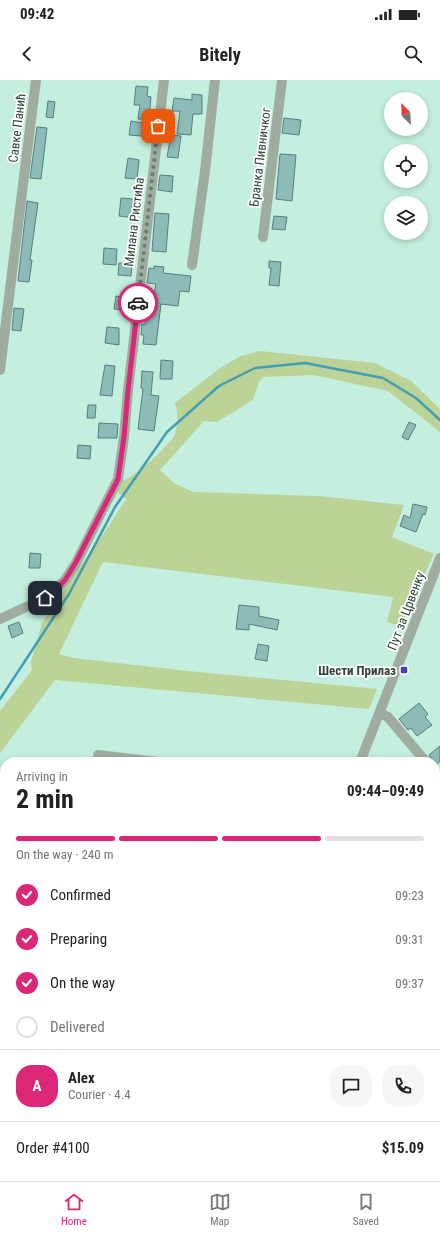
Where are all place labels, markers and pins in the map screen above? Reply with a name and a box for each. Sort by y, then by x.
pin [141,109,175,143]
pin [28,581,62,615]
place label: Шести Прилаз [318,663,396,678]
marker: Шести Прилаз [399,665,409,675]

